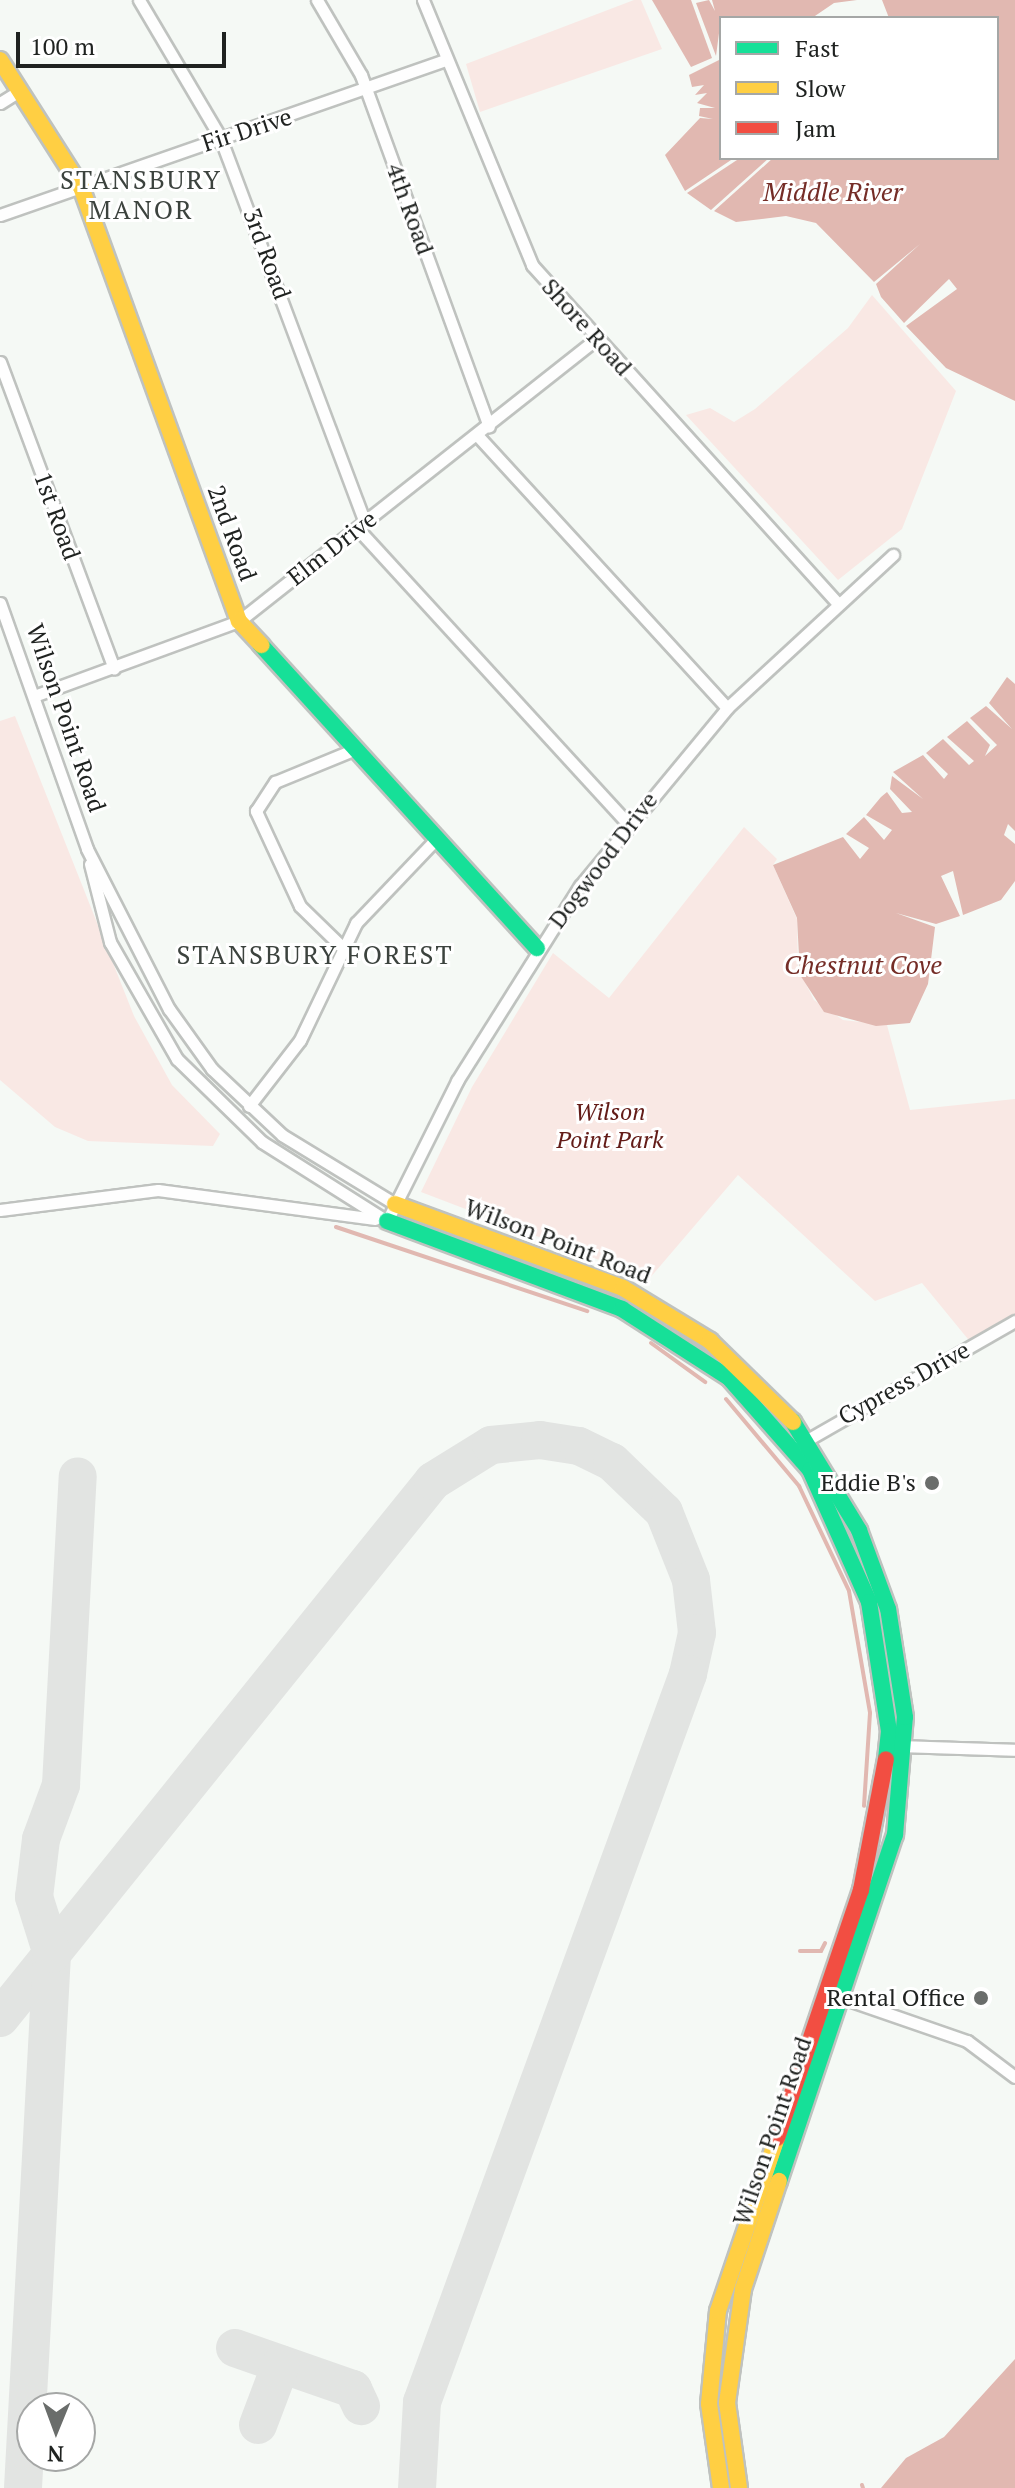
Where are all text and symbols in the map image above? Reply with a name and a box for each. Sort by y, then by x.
scale bar [20,16,230,66]
legend [719,16,999,160]
text: 100 m [30,30,95,62]
text: Fast [795,32,839,64]
text: Slow [795,72,846,104]
street label: Fir Drive [199,102,295,158]
text: Jam [795,112,836,144]
street label: 4th Road [380,159,440,259]
district label: STANSBURY MANOR [60,164,222,226]
water label: Middle River [763,176,903,208]
street label: 3rd Road [237,205,297,303]
street label: Shore Road [536,272,638,382]
street label: 1st Road [28,468,86,564]
street label: 2nd Road [201,481,263,585]
street label: Elm Drive [282,504,382,592]
street label: Wilson Point Road [20,620,112,816]
street label: Dogwood Drive [542,786,664,934]
district label: STANSBURY FOREST [176,939,454,971]
water label: Chestnut Cove [784,949,942,981]
park label: Wilson Point Park [556,1098,664,1154]
street label: Wilson Point Road [461,1192,655,1290]
street label: Cypress Drive [833,1335,975,1431]
place label: Eddie B's [820,1469,916,1497]
marker: Eddie B's [923,1474,941,1492]
place label: Rental Office [827,1984,965,2012]
marker: Rental Office [972,1989,990,2007]
street label: Wilson Point Road [726,2033,818,2229]
north arrow [16,2392,96,2472]
text: N [47,2440,64,2469]

